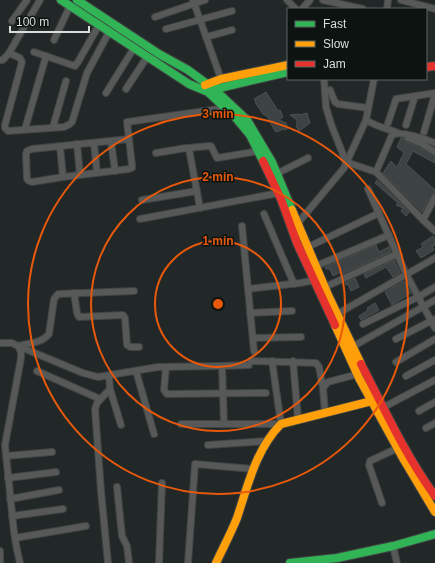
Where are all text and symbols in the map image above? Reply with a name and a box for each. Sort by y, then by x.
scale bar [10,8,89,34]
legend [287,8,427,80]
text: 100 m [16,15,49,29]
text: Fast [323,17,347,31]
text: Slow [323,37,349,51]
text: Jam [323,57,346,71]
text: 3 min [202,107,234,121]
text: 2 min [202,170,234,184]
text: 1 min [202,234,234,248]
centre of rings [211,297,225,311]

